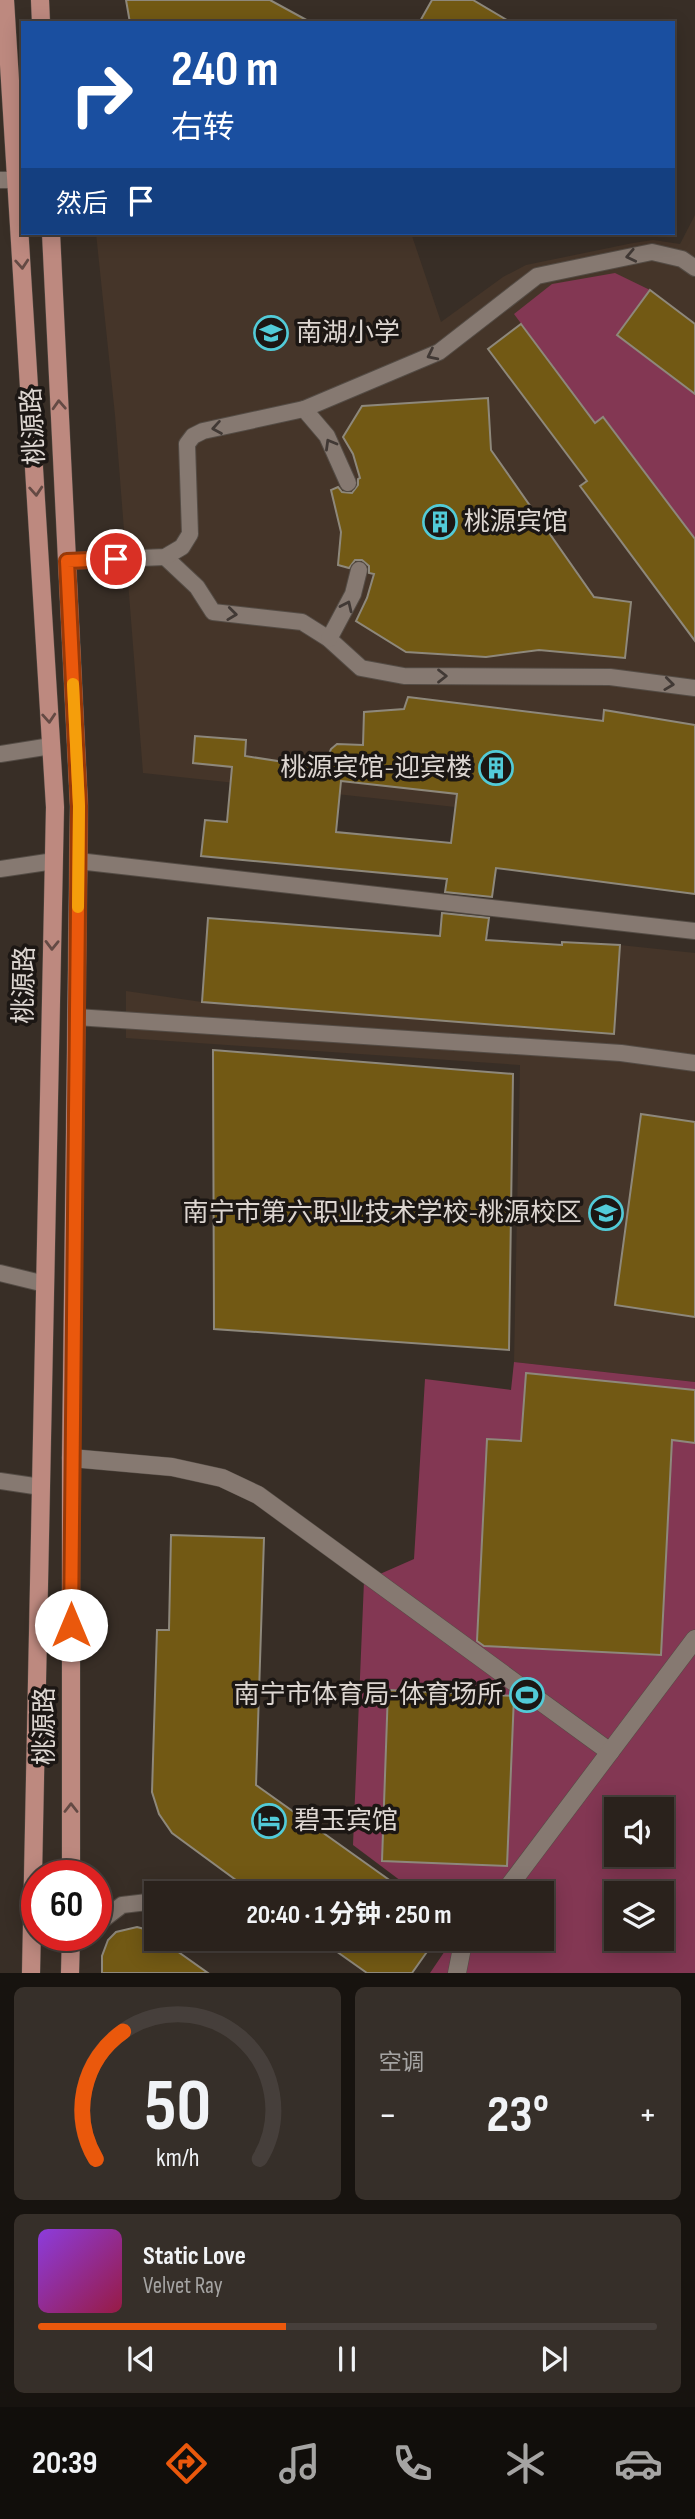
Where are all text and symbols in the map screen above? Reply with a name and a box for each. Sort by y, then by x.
text: 240 m [171,41,279,100]
icon: right [56,49,147,140]
text: 右转 [171,109,235,148]
icon: arrive [122,182,160,220]
text: 然后 [56,189,108,220]
one-way arrow [625,248,637,263]
one-way arrow [14,259,29,270]
school or university icon: 南湖小学 [252,314,290,352]
place label: 南湖小学 [296,318,400,349]
one-way arrow [427,346,439,360]
street label: 桃源路 [16,386,52,466]
one-way arrow [52,399,67,410]
one-way arrow [212,420,223,435]
one-way arrow [326,438,339,451]
one-way arrow [28,486,43,497]
building icon: 桃源宾馆 [421,503,459,541]
place label: 桃源宾馆 [464,507,568,538]
pin [86,529,146,589]
icon: arrive [97,540,135,578]
one-way arrow [339,601,353,613]
one-way arrow [226,607,238,622]
one-way arrow [438,668,448,684]
one-way arrow [663,677,675,692]
one-way arrow [42,713,57,724]
building icon: 桃源宾馆-迎宾楼 [477,749,515,787]
place label: 桃源宾馆-迎宾楼 [280,753,472,784]
one-way arrow [44,940,60,951]
street label: 桃源路 [9,946,41,1024]
school or university icon: 南宁市第六职业技术学校-桃源校区 [587,1194,625,1232]
place label: 南宁市第六职业技术学校-桃源校区 [182,1198,582,1229]
position arrow [34,1588,108,1662]
sports icon: 南宁市体育局-体育场所 [508,1676,546,1714]
place label: 南宁市体育局-体育场所 [233,1680,503,1711]
street label: 桃源路 [30,1687,61,1765]
map controls [604,1797,674,1951]
button: sound [604,1797,674,1867]
one-way arrow [63,1802,79,1813]
hotel icon: 碧玉宾馆 [250,1802,288,1840]
place label: 碧玉宾馆 [294,1806,398,1837]
speed limit sign: 60 [21,1860,112,1951]
button: layers [604,1881,674,1951]
text: 20:40 · 1 分钟 · 250 m [246,1900,452,1931]
text: 空调 [379,2049,425,2077]
text: 50 [144,2064,211,2152]
text: 23° [487,2084,549,2147]
text: − [379,2093,397,2138]
text: + [638,2093,657,2138]
text: km/h [156,2143,199,2174]
text: Static Love [143,2241,246,2272]
text: Velvet Ray [143,2272,223,2300]
icon: previous [122,2340,160,2378]
icon: pause [328,2340,366,2378]
icon: next [535,2340,573,2378]
icon: directions [162,2439,211,2488]
icon: music [275,2439,324,2488]
icon: phone [388,2439,437,2488]
icon: climate [501,2439,550,2488]
icon: car [614,2439,663,2488]
text: 20:39 [32,2444,98,2483]

